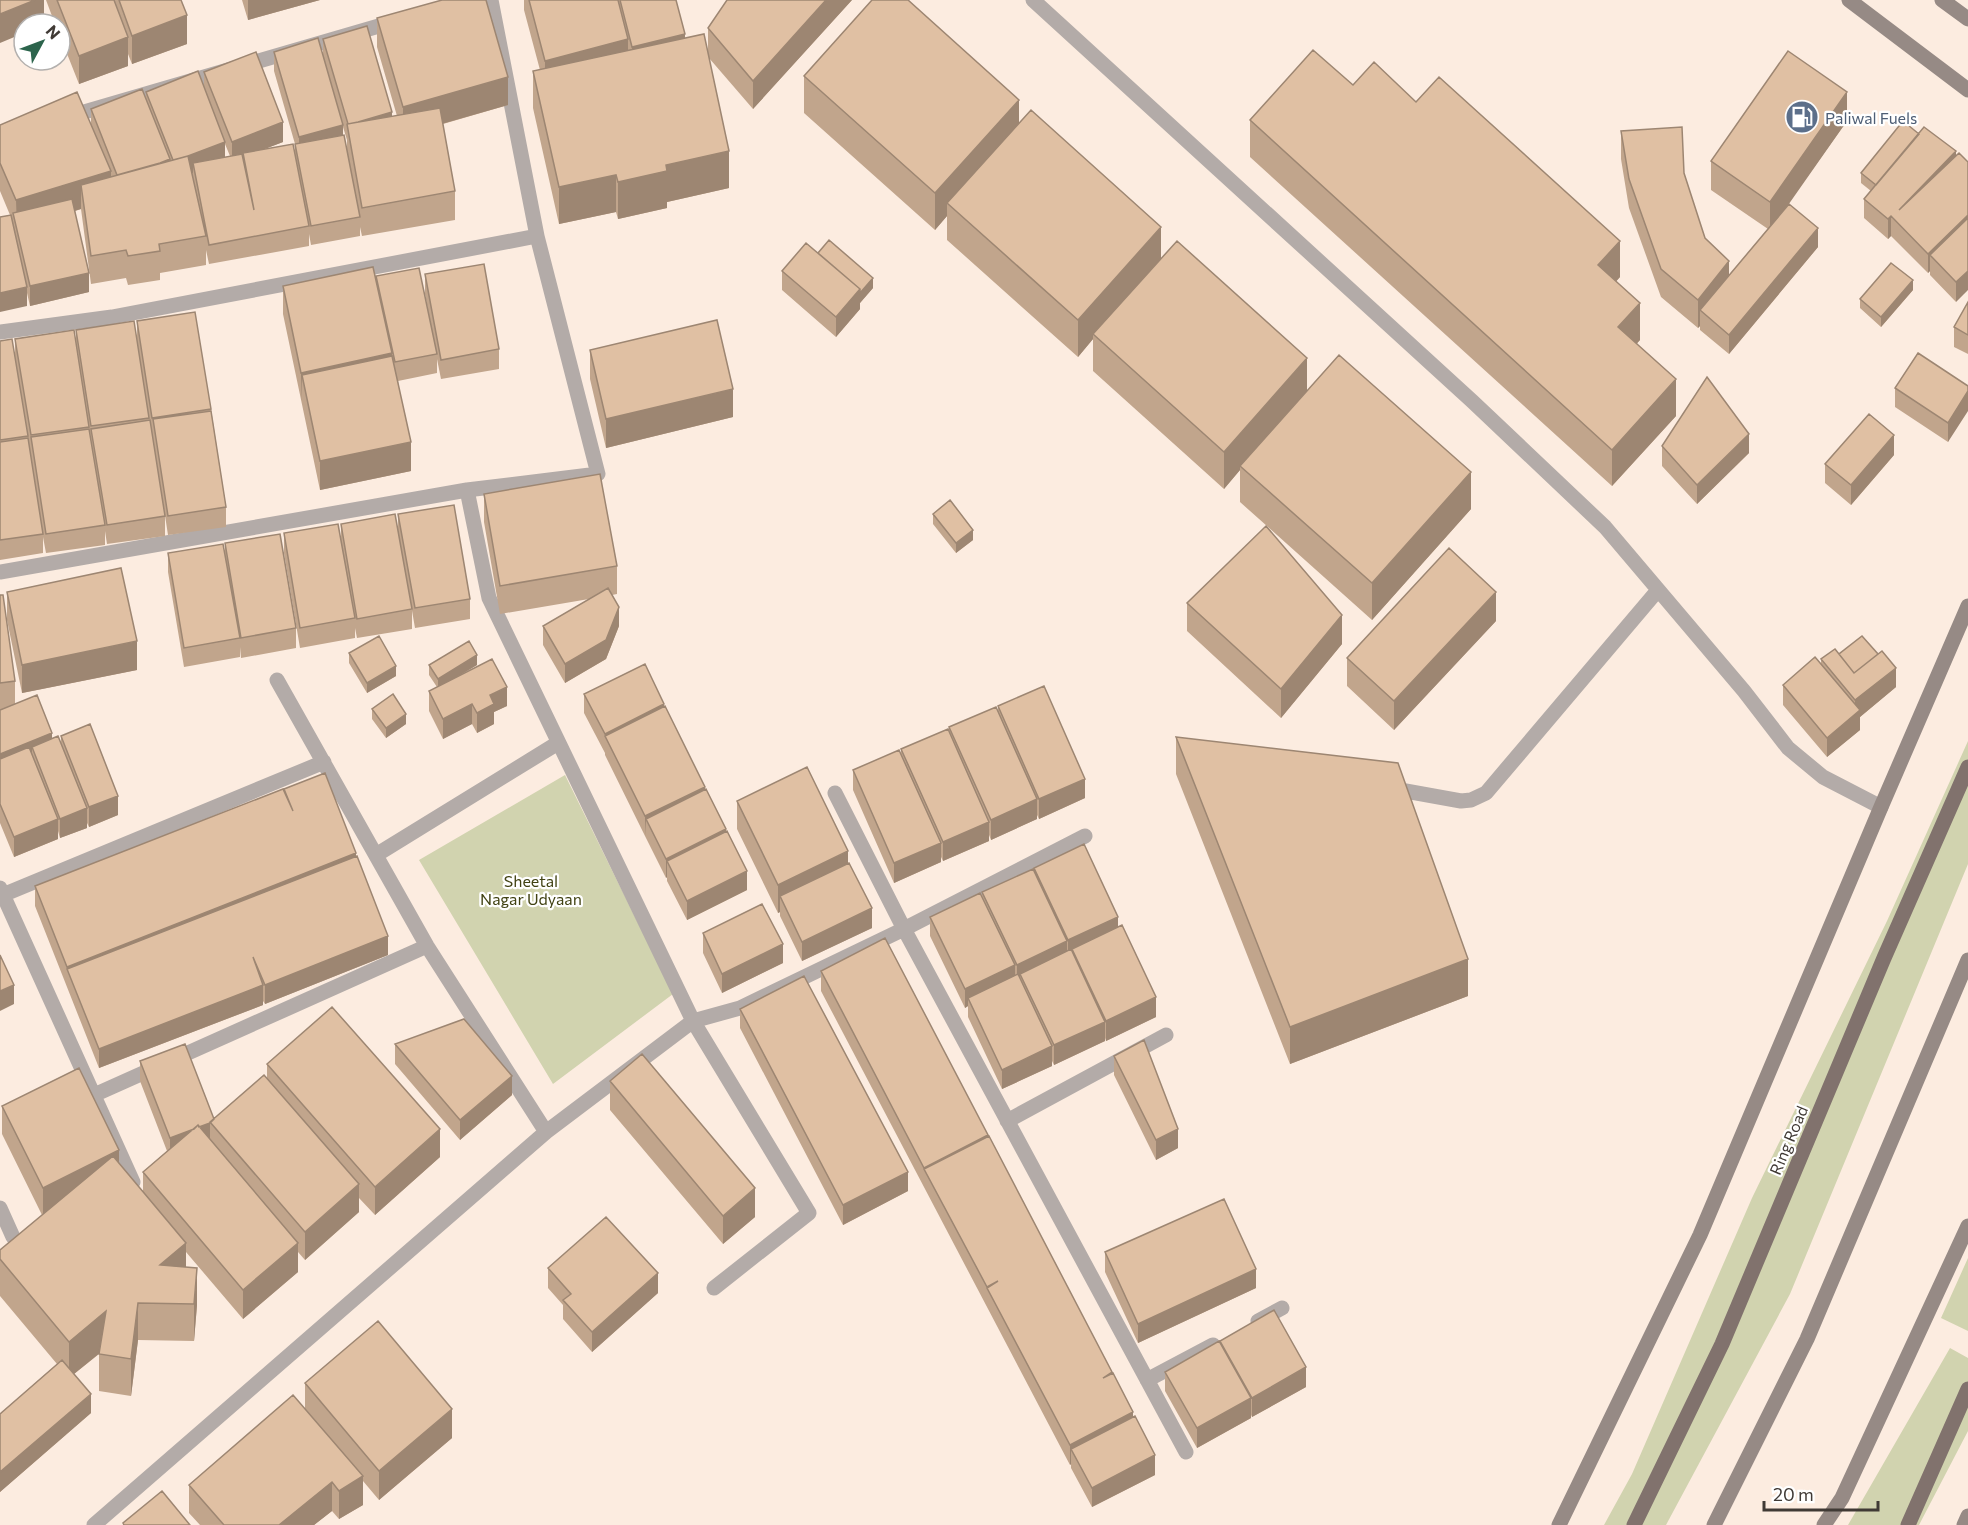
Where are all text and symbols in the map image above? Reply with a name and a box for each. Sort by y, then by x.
north arrow [12,12,72,72]
text: N [43,21,65,43]
fuel station icon: Paliwal Fuels [1784,99,1820,135]
place label: Paliwal Fuels [1825,108,1917,127]
park label: Sheetal Nagar Udyaan [480,871,582,908]
street label: Ring Road [1765,1103,1811,1177]
scale bar [1764,1474,1878,1512]
text: 20 m [1773,1483,1814,1505]

